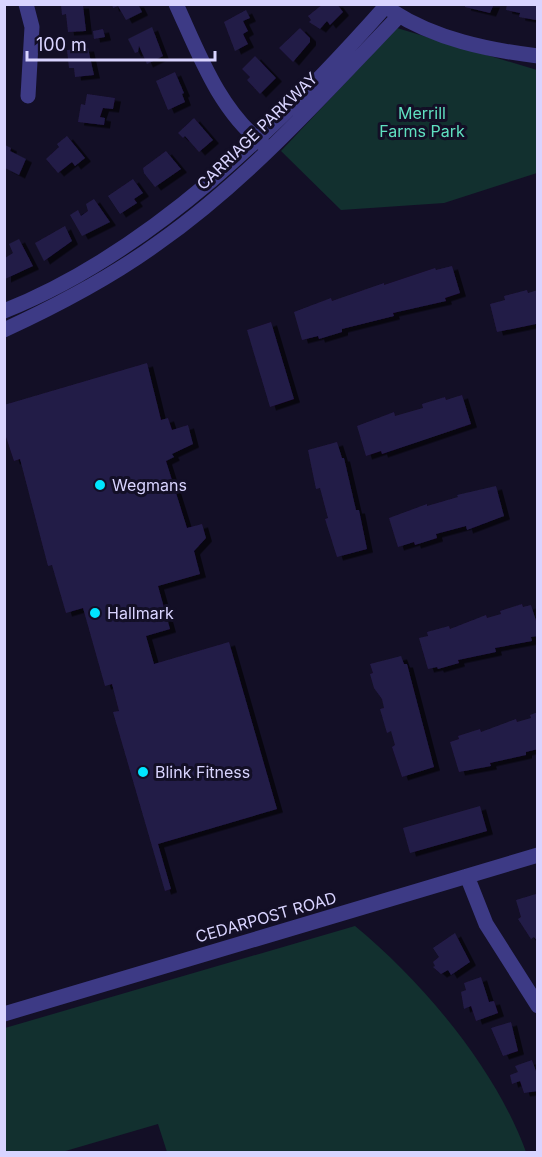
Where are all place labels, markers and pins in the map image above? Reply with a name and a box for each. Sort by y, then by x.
place label: Wegmans [112,475,187,495]
marker: Wegmans [93,478,107,492]
place label: Hallmark [107,603,174,623]
marker: Hallmark [88,606,102,620]
place label: Blink Fitness [155,762,250,782]
marker: Blink Fitness [136,765,150,779]

